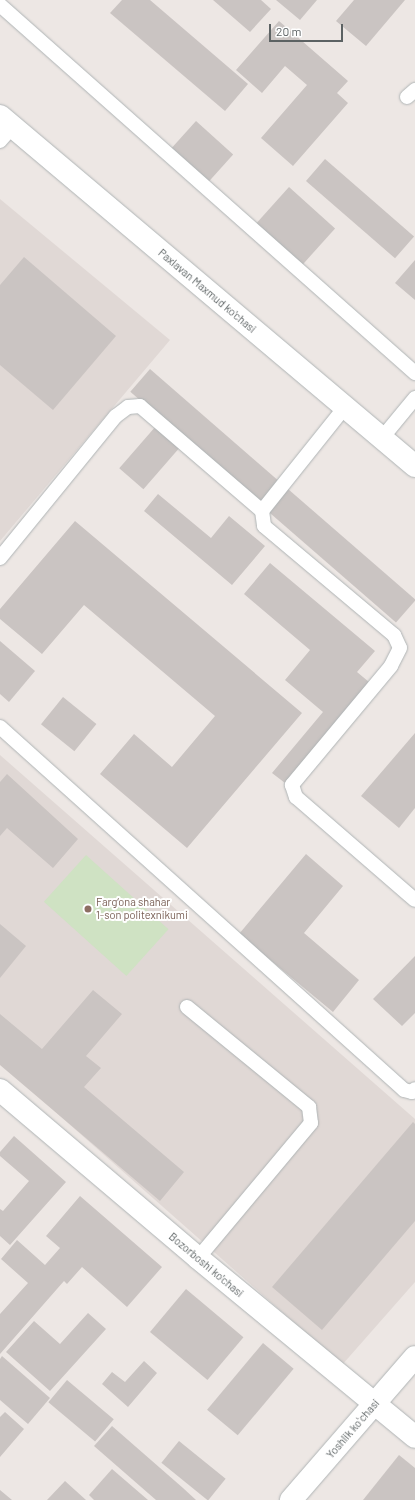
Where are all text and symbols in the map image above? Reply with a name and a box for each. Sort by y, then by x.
scale bar [271,16,345,42]
text: 20 m [276,24,302,38]
street label: Paxlavan Maxmud ko'chasi [155,246,259,336]
place label: Farg‘ona shahar 1-son politexnikumi [96,896,188,922]
marker: Farg‘ona shahar 1-son politexnikumi [83,904,93,914]
street label: Bozorboshi ko'chasi [166,1230,246,1300]
street label: Yoshlik koʻchasi [324,1397,382,1461]

